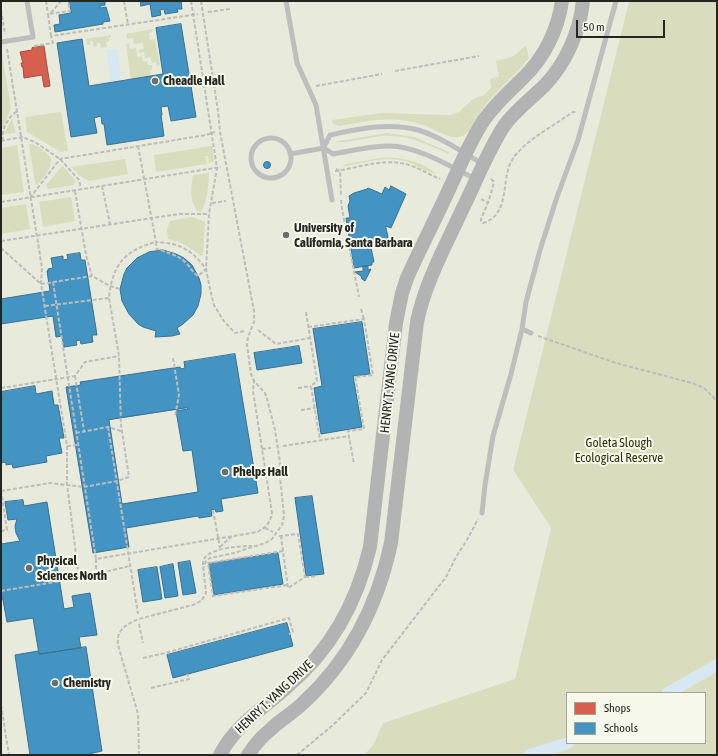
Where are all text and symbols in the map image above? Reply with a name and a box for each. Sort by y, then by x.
scale bar [578,12,667,38]
text: 50 m [583,20,605,34]
place label: Cheadle Hall [163,73,225,89]
marker: Cheadle Hall [150,76,160,86]
place label: University of California, Santa Barbara [294,220,413,251]
marker: University of California, Santa Barbara [281,230,291,240]
street label: HENRY T. YANG DRIVE [377,332,403,434]
park label: Goleta Slough Ecological Reserve [575,435,663,466]
place label: Phelps Hall [233,464,288,480]
marker: Phelps Hall [220,467,230,477]
place label: Physical Sciences North [37,553,107,584]
marker: Physical Sciences North [24,563,34,573]
street label: HENRY T. YANG DRIVE [232,657,316,737]
place label: Chemistry [63,675,111,691]
marker: Chemistry [50,678,60,688]
legend [566,692,706,744]
text: Shops [604,701,630,715]
text: Schools [604,721,638,735]

